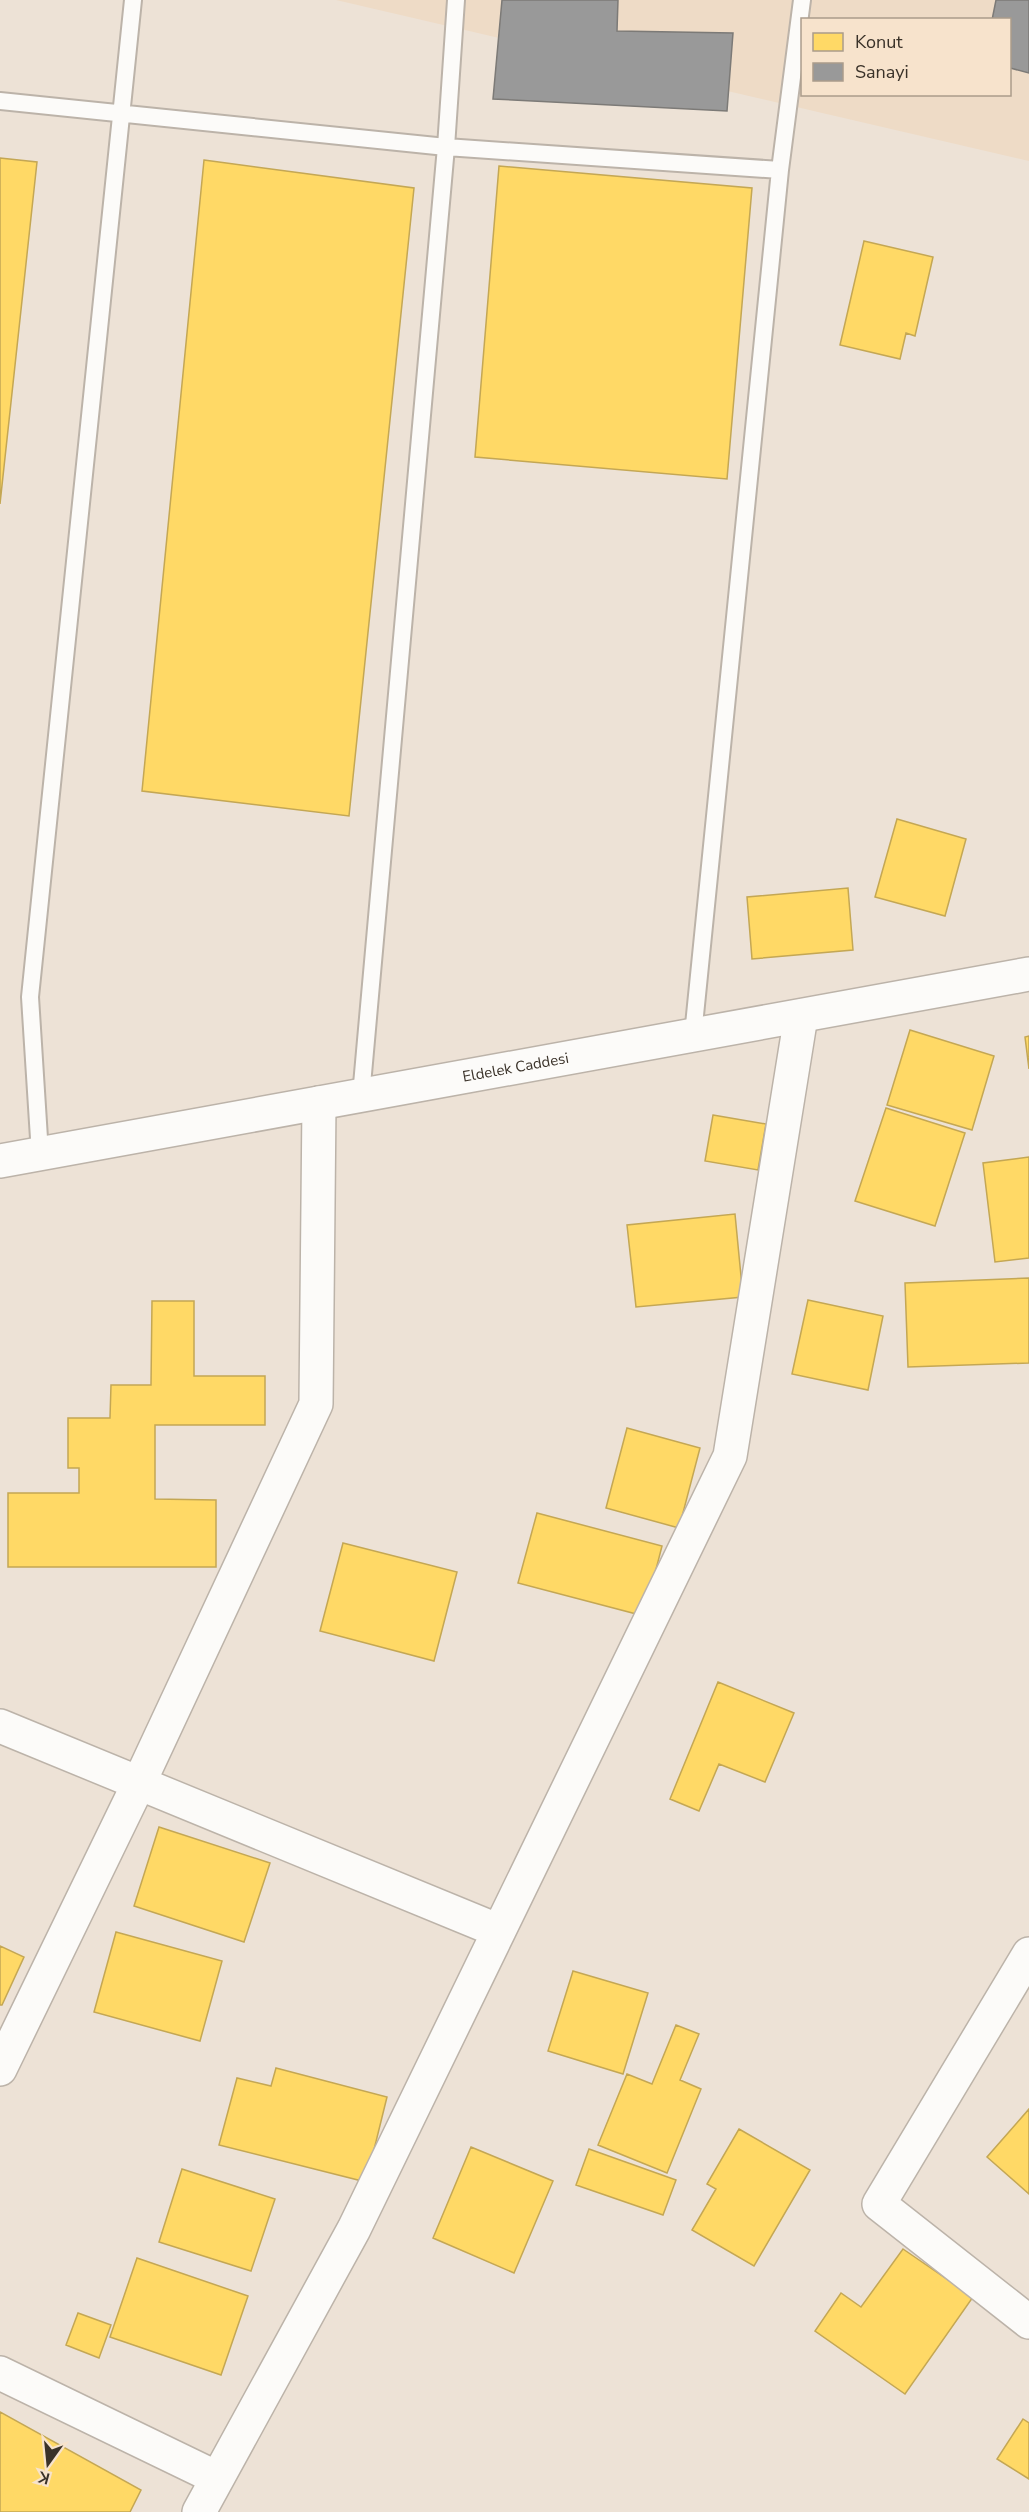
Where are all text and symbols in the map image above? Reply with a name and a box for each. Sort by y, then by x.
legend [801,18,1011,96]
text: Konut [855,30,903,54]
text: Sanayi [855,60,909,84]
street label: Eldelek Caddesi [461,1048,570,1087]
north arrow [18,2434,78,2494]
text: K [35,2465,52,2490]

